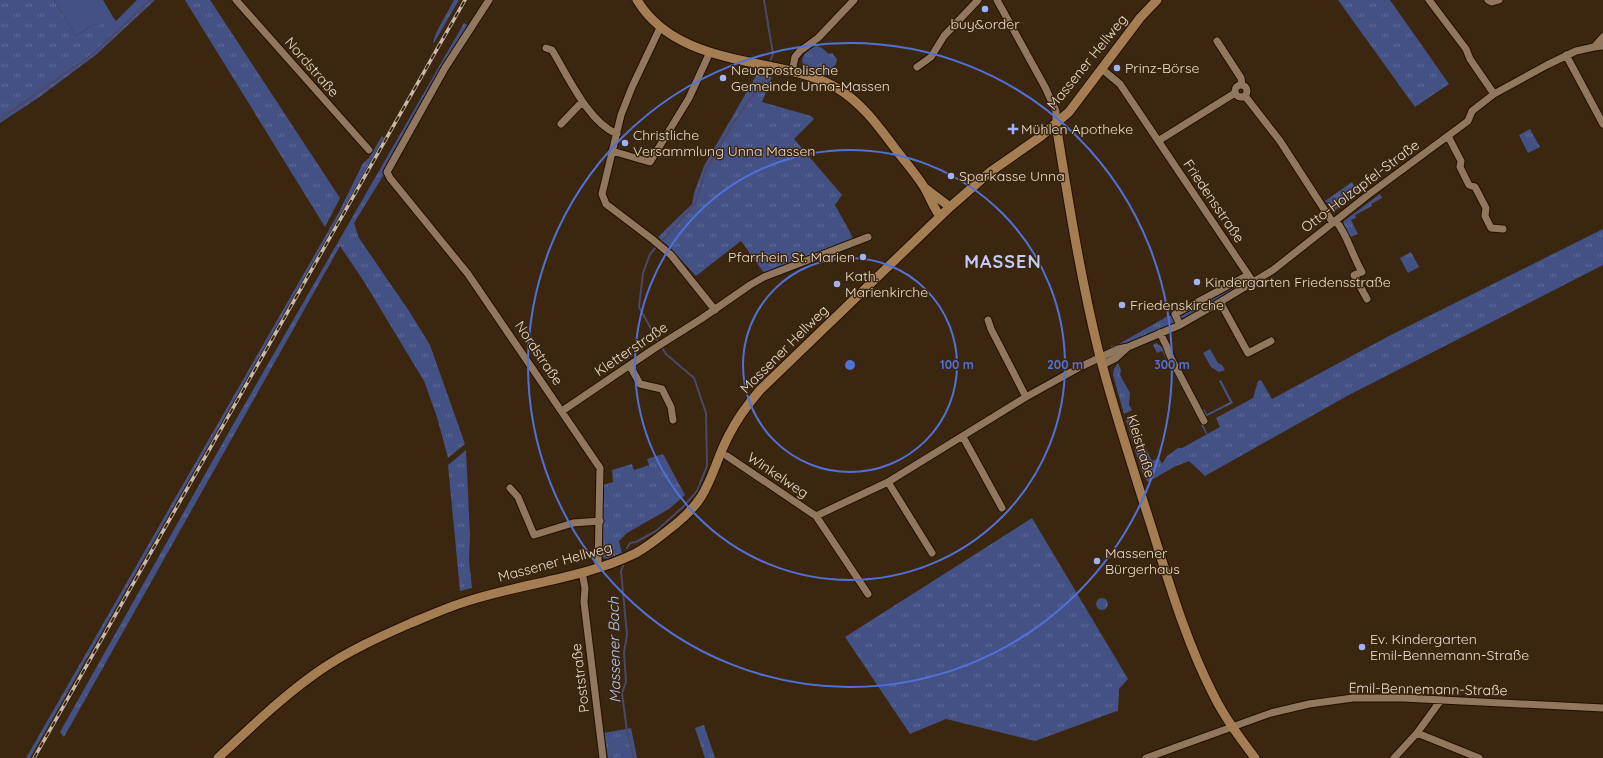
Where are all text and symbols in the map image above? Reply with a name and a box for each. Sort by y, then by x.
marker: buy&order [980,4,990,14]
street label: Massener Hellweg [1043,11,1131,113]
place label: buy&order [950,15,1020,33]
street label: Nordstraße [281,33,343,101]
place label: Prinz-Börse [1125,59,1200,77]
place label: Neuapostolische Gemeinde Unna-Massen [731,61,890,95]
marker: Prinz-Börse [1112,63,1122,73]
marker: Neuapostolische Gemeinde Unna-Massen [718,73,728,83]
place label: Mühlen Apotheke [1021,120,1133,138]
marker: Mühlen Apotheke [1008,124,1018,134]
place label: Christliche Versammlung Unna Massen [633,126,815,160]
street label: Otto-Holzapfel-Straße [1297,136,1423,236]
marker: Christliche Versammlung Unna Massen [620,138,630,148]
street label: Friedensstraße [1180,156,1249,246]
place label: Sparkasse Unna [959,167,1065,185]
marker: Sparkasse Unna [946,171,956,181]
place label: Pfarrhein St. Marien [728,248,855,266]
district label: MASSEN [964,250,1042,273]
marker: Pfarrhein St. Marien [858,252,868,262]
place label: Kath. Marienkirche [845,267,928,301]
place label: Kindergarten Friedensstraße [1205,273,1391,291]
marker: Kindergarten Friedensstraße [1192,277,1202,287]
marker: Kath. Marienkirche [832,279,842,289]
place label: Friedenskirche [1130,296,1224,314]
marker: Friedenskirche [1117,300,1127,310]
street label: Massener Hellweg [736,301,832,397]
street label: Nordstraße [511,317,567,389]
street label: Kletterstraße [591,318,671,380]
text: 100 m [940,357,974,372]
text: 200 m [1047,357,1083,372]
text: 300 m [1154,357,1190,372]
centre of rings [843,358,857,372]
street label: Kleistraße [1123,412,1159,480]
street label: Winkelweg [744,448,812,502]
street label: Massener Hellweg [496,538,614,586]
place label: Massener Bürgerhaus [1105,544,1180,578]
marker: Massener Bürgerhaus [1092,556,1102,566]
water label: Massener Bach [604,596,624,703]
place label: Ev. Kindergarten Emil-Bennemann-Straße [1370,630,1529,664]
street label: Poststraße [567,642,593,714]
marker: Ev. Kindergarten Emil-Bennemann-Straße [1357,642,1367,652]
street label: Emil-Bennemann-Straße [1348,679,1508,699]

